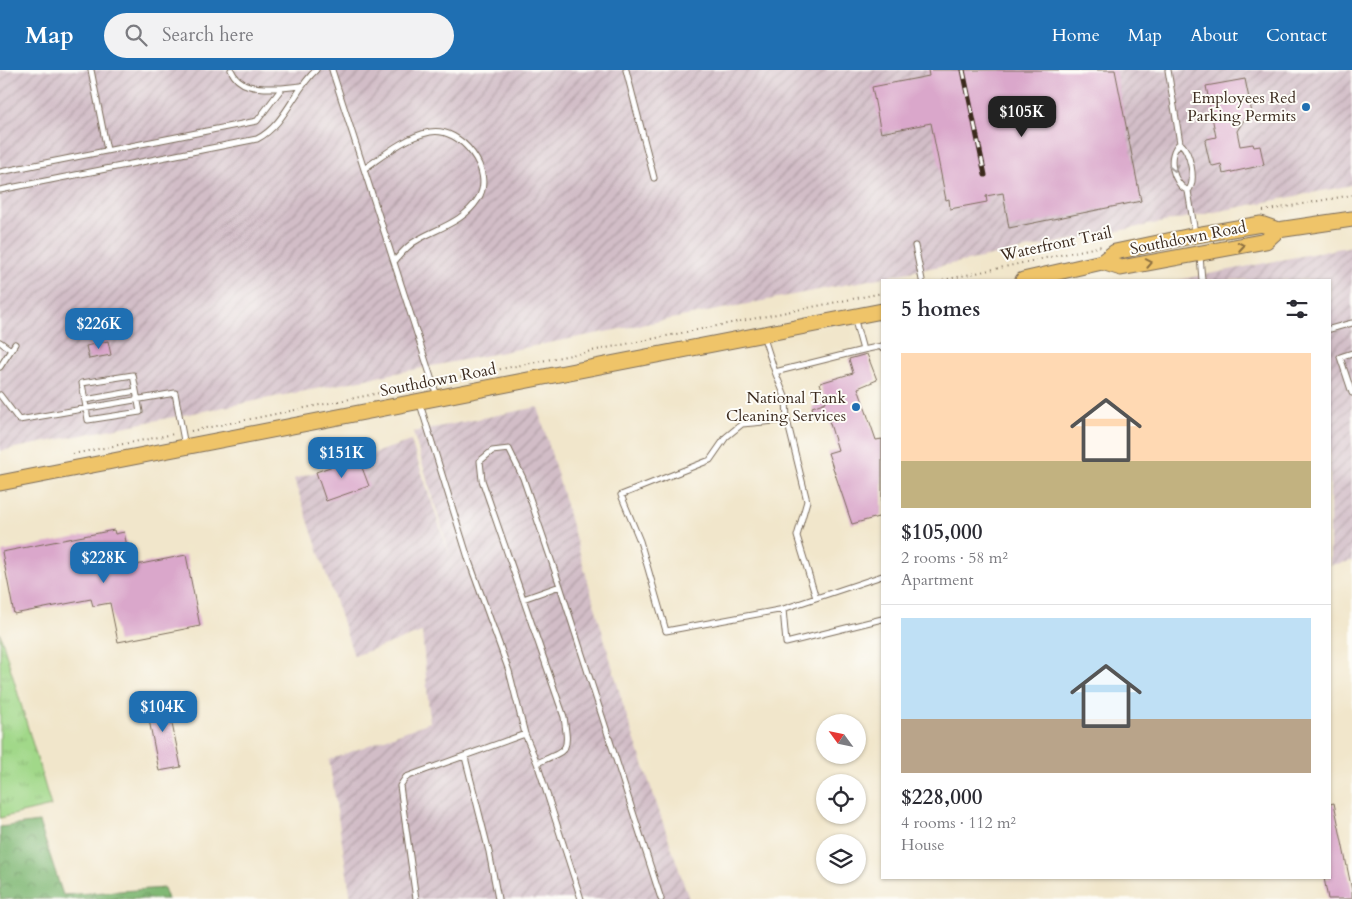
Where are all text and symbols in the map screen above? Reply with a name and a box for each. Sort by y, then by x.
search box [104,13,454,58]
text: Map [25,19,74,52]
icon: search [122,21,150,49]
text: Search here [162,22,254,48]
text: Home [1052,23,1100,48]
text: Map [1128,23,1162,48]
text: About [1190,23,1238,48]
text: Contact [1266,23,1327,48]
place label: Employees Red Parking Permits [1187,87,1296,127]
pin: $105K [987,96,1057,138]
text: $105K [999,101,1045,123]
marker: Employees Red Parking Permits [1300,101,1312,113]
one-way arrow [1168,164,1179,173]
street label: Southdown Road [1128,216,1248,260]
street label: Waterfront Trail [997,221,1114,267]
one-way arrow [1236,241,1245,251]
one-way arrow [1145,258,1153,268]
text: 5 homes [901,295,980,324]
icon: filters [1283,295,1311,323]
pin: $226K [64,308,134,350]
text: $226K [76,313,122,335]
street label: Southdown Road [378,358,498,402]
icon: home [1061,385,1151,475]
place label: National Tank Cleaning Services [726,387,846,427]
marker: National Tank Cleaning Services [850,401,862,413]
pin: $151K [307,436,377,479]
text: $151K [319,442,365,464]
text: $105,000 [901,518,982,547]
pin: $228K [69,542,139,584]
text: $228K [81,547,127,569]
text: 2 rooms · 58 m² [901,547,1008,569]
text: Apartment [901,569,974,591]
icon: home [1061,651,1151,741]
pin: $104K [128,690,198,733]
text: $104K [140,696,186,718]
north arrow [816,714,866,764]
map controls [816,714,866,884]
button: locate [816,774,866,824]
text: $228,000 [901,783,982,812]
text: 4 rooms · 112 m² [901,812,1016,834]
button: layers [816,834,866,884]
text: House [901,834,944,856]

